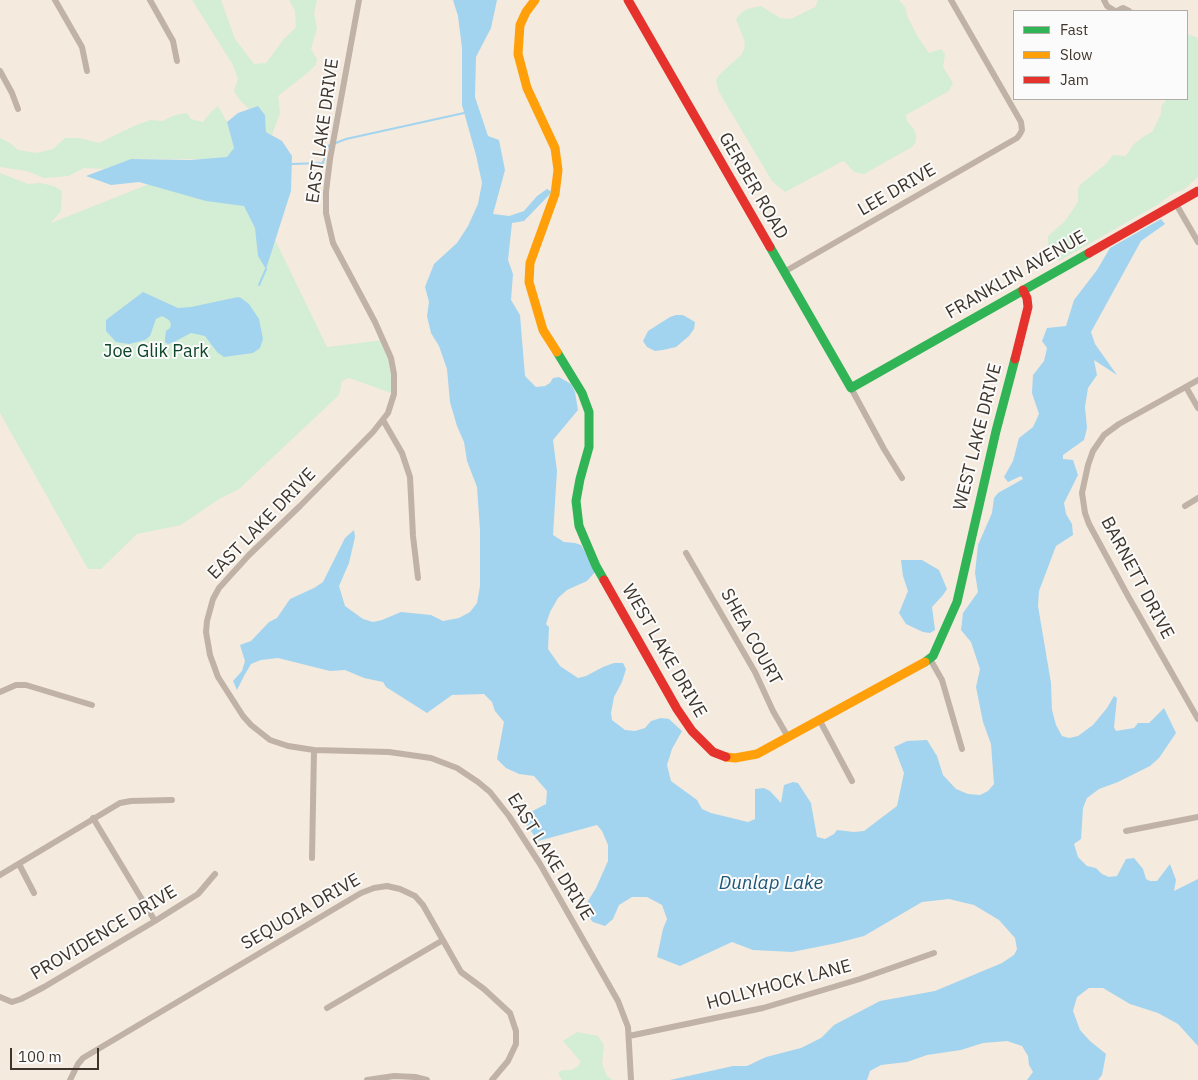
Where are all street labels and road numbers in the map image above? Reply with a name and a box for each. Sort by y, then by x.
street label: EAST LAKE DRIVE [302,57,344,205]
street label: GERBER ROAD [714,129,792,243]
street label: LEE DRIVE [854,159,940,221]
street label: FRANKLIN AVENUE [942,226,1090,324]
street label: WEST LAKE DRIVE [949,361,1007,513]
street label: EAST LAKE DRIVE [203,464,321,584]
street label: BARNETT DRIVE [1096,513,1178,643]
street label: WEST LAKE DRIVE [617,580,711,722]
street label: SHEA COURT [716,585,786,689]
street label: EAST LAKE DRIVE [502,789,598,925]
street label: SEQUOIA DRIVE [238,869,364,955]
street label: PROVIDENCE DRIVE [27,881,181,985]
street label: HOLLYHOCK LANE [704,955,854,1015]

